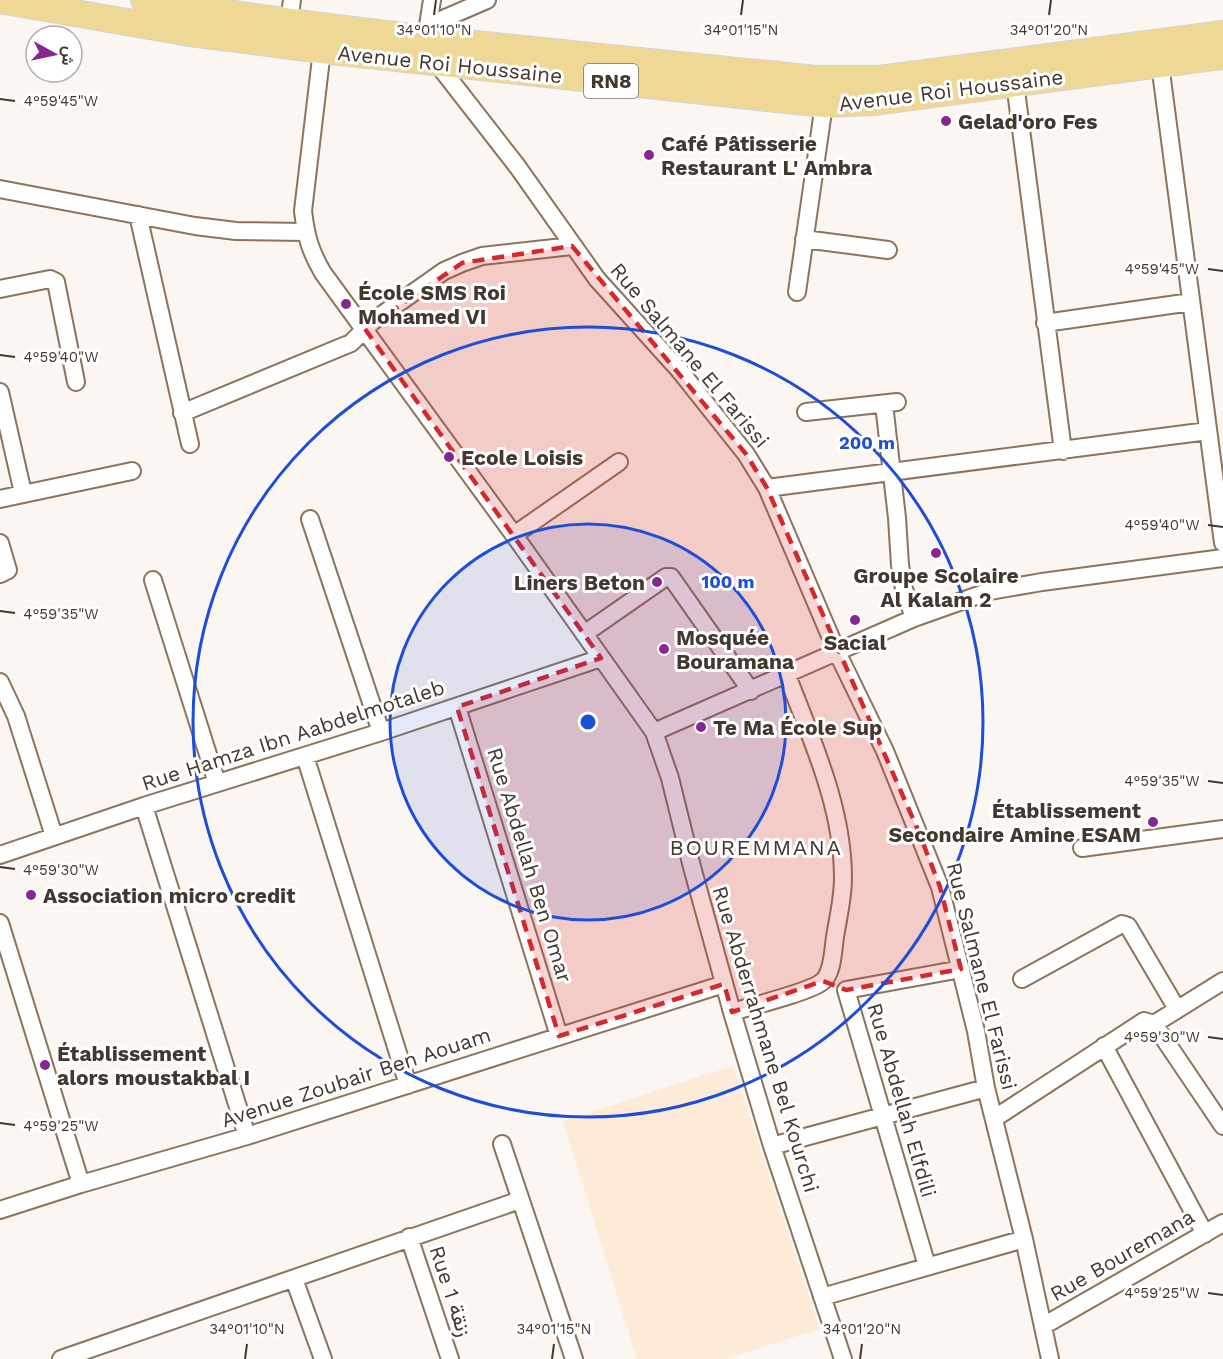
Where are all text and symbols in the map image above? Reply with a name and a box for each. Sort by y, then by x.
text: 34°01'10"N [396,21,472,39]
text: 34°01'15"N [703,21,779,39]
text: 34°01'20"N [1010,21,1088,39]
north arrow [24,24,84,84]
street label: Avenue Roi Houssaine [336,40,564,88]
text: ش [58,45,79,67]
road number: RN8 [584,64,638,98]
street label: Avenue Roi Houssaine [837,64,1065,116]
text: 4°59'45"W [24,92,98,110]
place label: Gelad'oro Fes [958,109,1097,134]
marker: Gelad'oro Fes [939,114,953,128]
place label: Café Pâtisserie Restaurant L' Ambra [661,131,873,180]
marker: Café Pâtisserie Restaurant L' Ambra [642,148,656,162]
street label: Rue Salmane El Farissi [605,258,775,452]
text: 4°59'45"W [1125,260,1199,278]
place label: École SMS Roi Mohamed VI [358,280,506,329]
marker: École SMS Roi Mohamed VI [339,297,353,311]
text: 4°59'40"W [23,348,99,366]
text: 200 m [839,432,895,453]
place label: Ecole Loisis [461,445,583,470]
marker: Ecole Loisis [442,450,456,464]
text: 4°59'40"W [1124,516,1200,534]
marker: Groupe Scolaire Al Kalam 2 [929,546,943,560]
place label: Groupe Scolaire Al Kalam 2 [853,563,1019,612]
place label: Liners Beton [514,570,645,595]
text: 100 m [701,571,755,592]
marker: Liners Beton [650,575,664,589]
text: 4°59'35"W [23,605,99,623]
marker: Sacial [848,613,862,627]
place label: Mosquée Bouramana [676,625,795,674]
place label: Sacial [824,630,886,655]
marker: Mosquée Bouramana [657,642,671,656]
street label: Rue Hamza Ibn Aabdelmotaleb [138,674,448,796]
centre of rings [578,712,598,732]
place label: Te Ma École Sup [713,715,882,740]
marker: Te Ma École Sup [694,720,708,734]
street label: Rue Abdellah Ben Omar [482,744,578,986]
text: 4°59'35"W [1124,772,1200,790]
place label: Établissement Secondaire Amine ESAM [888,798,1141,847]
marker: Établissement Secondaire Amine ESAM [1146,815,1160,829]
district label: BOUREMMANA [670,835,842,860]
street label: Rue Salmane El Farissi [942,860,1022,1092]
text: 4°59'30"W [23,861,99,879]
place label: Association micro credit [43,883,295,908]
street label: Rue Abderrahmane Bel Kourchi [707,883,825,1195]
marker: Association micro credit [24,888,38,902]
street label: Rue Abdellah Elfdili [862,1000,942,1200]
street label: Avenue Zoubair Ben Aouam [218,1022,494,1132]
text: 4°59'30"W [1124,1028,1200,1046]
place label: Établissement alors moustakbal I [57,1041,250,1090]
marker: Établissement alors moustakbal I [38,1058,52,1072]
text: 4°59'25"W [23,1117,99,1135]
street label: Rue Bouremana [1045,1204,1199,1306]
street label: Rue 1 زنقة [424,1242,477,1340]
text: 4°59'25"W [1124,1284,1200,1302]
text: 34°01'10"N [209,1320,285,1338]
text: 34°01'15"N [516,1320,592,1338]
text: 34°01'20"N [823,1320,901,1338]

